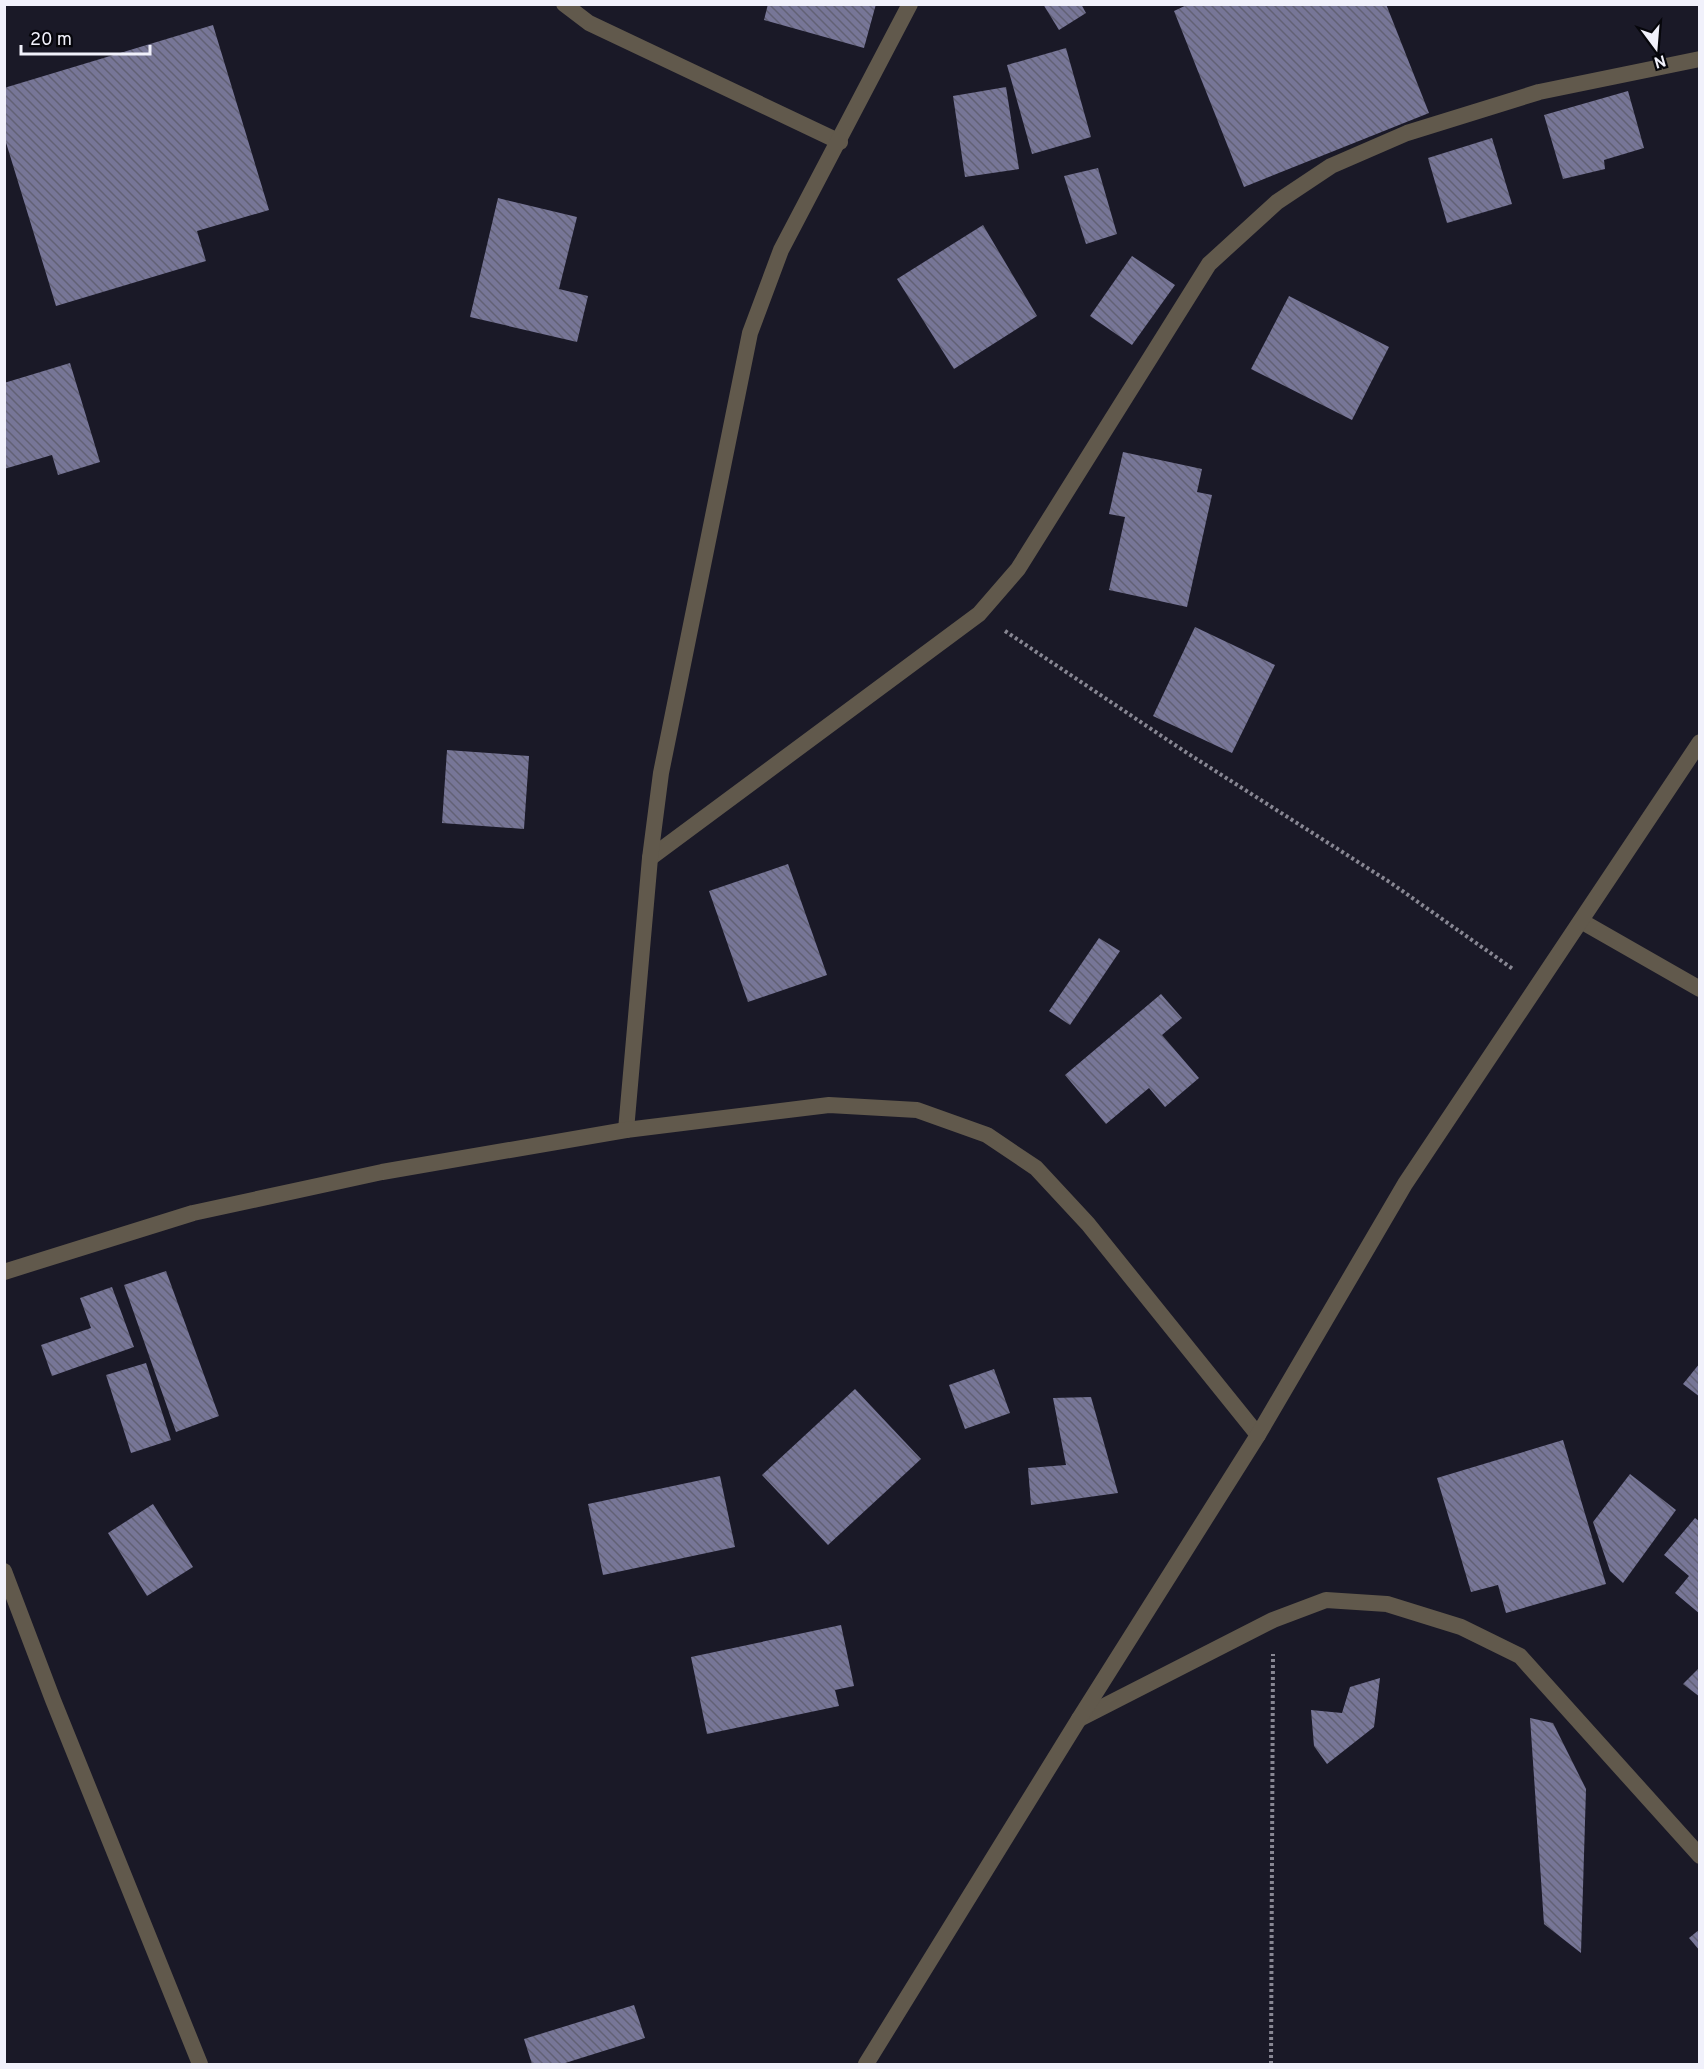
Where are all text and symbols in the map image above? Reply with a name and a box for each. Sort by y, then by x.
scale bar [21,18,150,56]
north arrow [1626,18,1686,78]
text: 20 m [30,29,72,52]
text: N [1651,49,1668,72]

